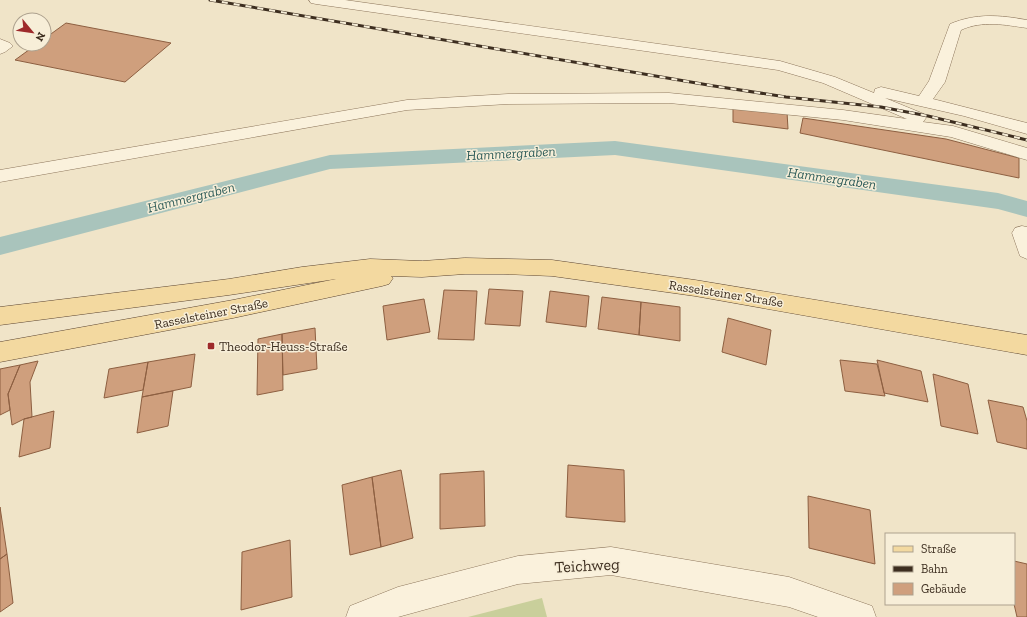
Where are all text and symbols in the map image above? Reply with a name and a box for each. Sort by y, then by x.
north arrow [12,12,52,52]
text: N [32,30,48,44]
water label: Hammergraben [466,143,556,164]
water label: Hammergraben [786,164,877,193]
water label: Hammergraben [146,178,237,217]
street label: Rasselsteiner Straße [668,277,784,310]
street label: Rasselsteiner Straße [153,295,269,332]
place label: Theodor-Heuss-Straße [219,339,348,354]
marker: Theodor-Heuss-Straße [206,341,216,351]
legend [885,533,1015,605]
text: Straße [921,542,957,556]
street label: Teichweg [554,554,620,577]
text: Bahn [921,562,948,576]
text: Gebäude [921,582,966,596]

